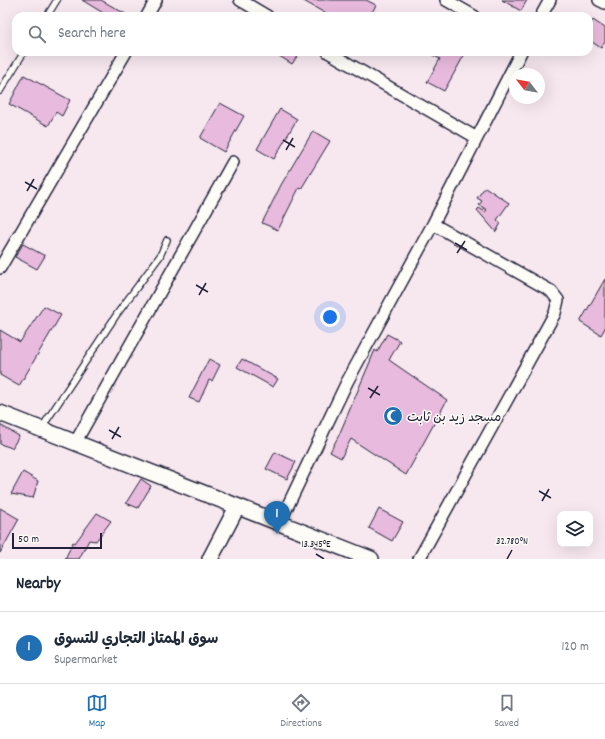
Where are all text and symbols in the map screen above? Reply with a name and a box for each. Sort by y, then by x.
search box [12,12,593,56]
icon: search [26,23,48,45]
text: Search here [58,23,126,45]
north arrow [509,68,545,104]
your location [320,307,340,327]
mosque icon: مسجد زيد بن ثابت [382,405,404,427]
place label: مسجد زيد بن ثابت [407,409,501,428]
pin: 1 [264,501,290,534]
map controls [557,511,593,547]
button: layers [557,511,593,547]
scale bar [12,531,102,550]
text: 50 m [18,532,39,548]
text: 32.780°N [496,535,528,549]
text: 13.345°E [301,538,331,552]
text: Nearby [16,573,60,597]
text: سوق الممتاز التجاري للتسوق [54,629,218,651]
text: 1 [28,638,30,657]
text: 120 m [561,638,589,657]
text: Supermarket [54,651,118,670]
tab: Map [86,692,108,732]
tab: Directions [280,692,322,732]
tab: Saved [494,692,519,732]

